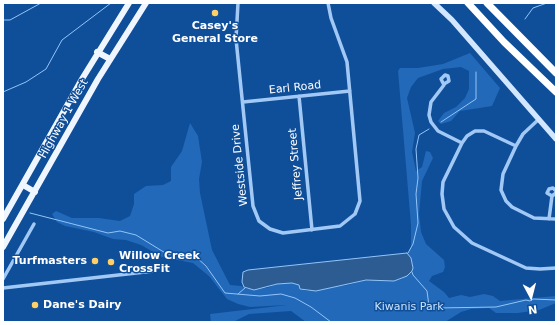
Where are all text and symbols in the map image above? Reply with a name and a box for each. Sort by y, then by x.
marker: Casey's General Store [210,8,220,18]
place label: Casey's General Store [172,19,258,45]
street label: Highway 1 West [37,77,91,161]
street label: Earl Road [268,79,322,97]
street label: Westside Drive [229,123,251,207]
street label: Jeffrey Street [286,128,306,200]
place label: Willow Creek CrossFit [119,249,200,275]
place label: Turfmasters [13,254,87,268]
marker: Turfmasters [90,256,100,266]
marker: Willow Creek CrossFit [106,257,116,267]
north arrow [511,277,551,317]
place label: Dane's Dairy [43,298,122,312]
marker: Dane's Dairy [30,300,40,310]
park label: Kiwanis Park [374,300,444,314]
text: N [527,302,538,316]

